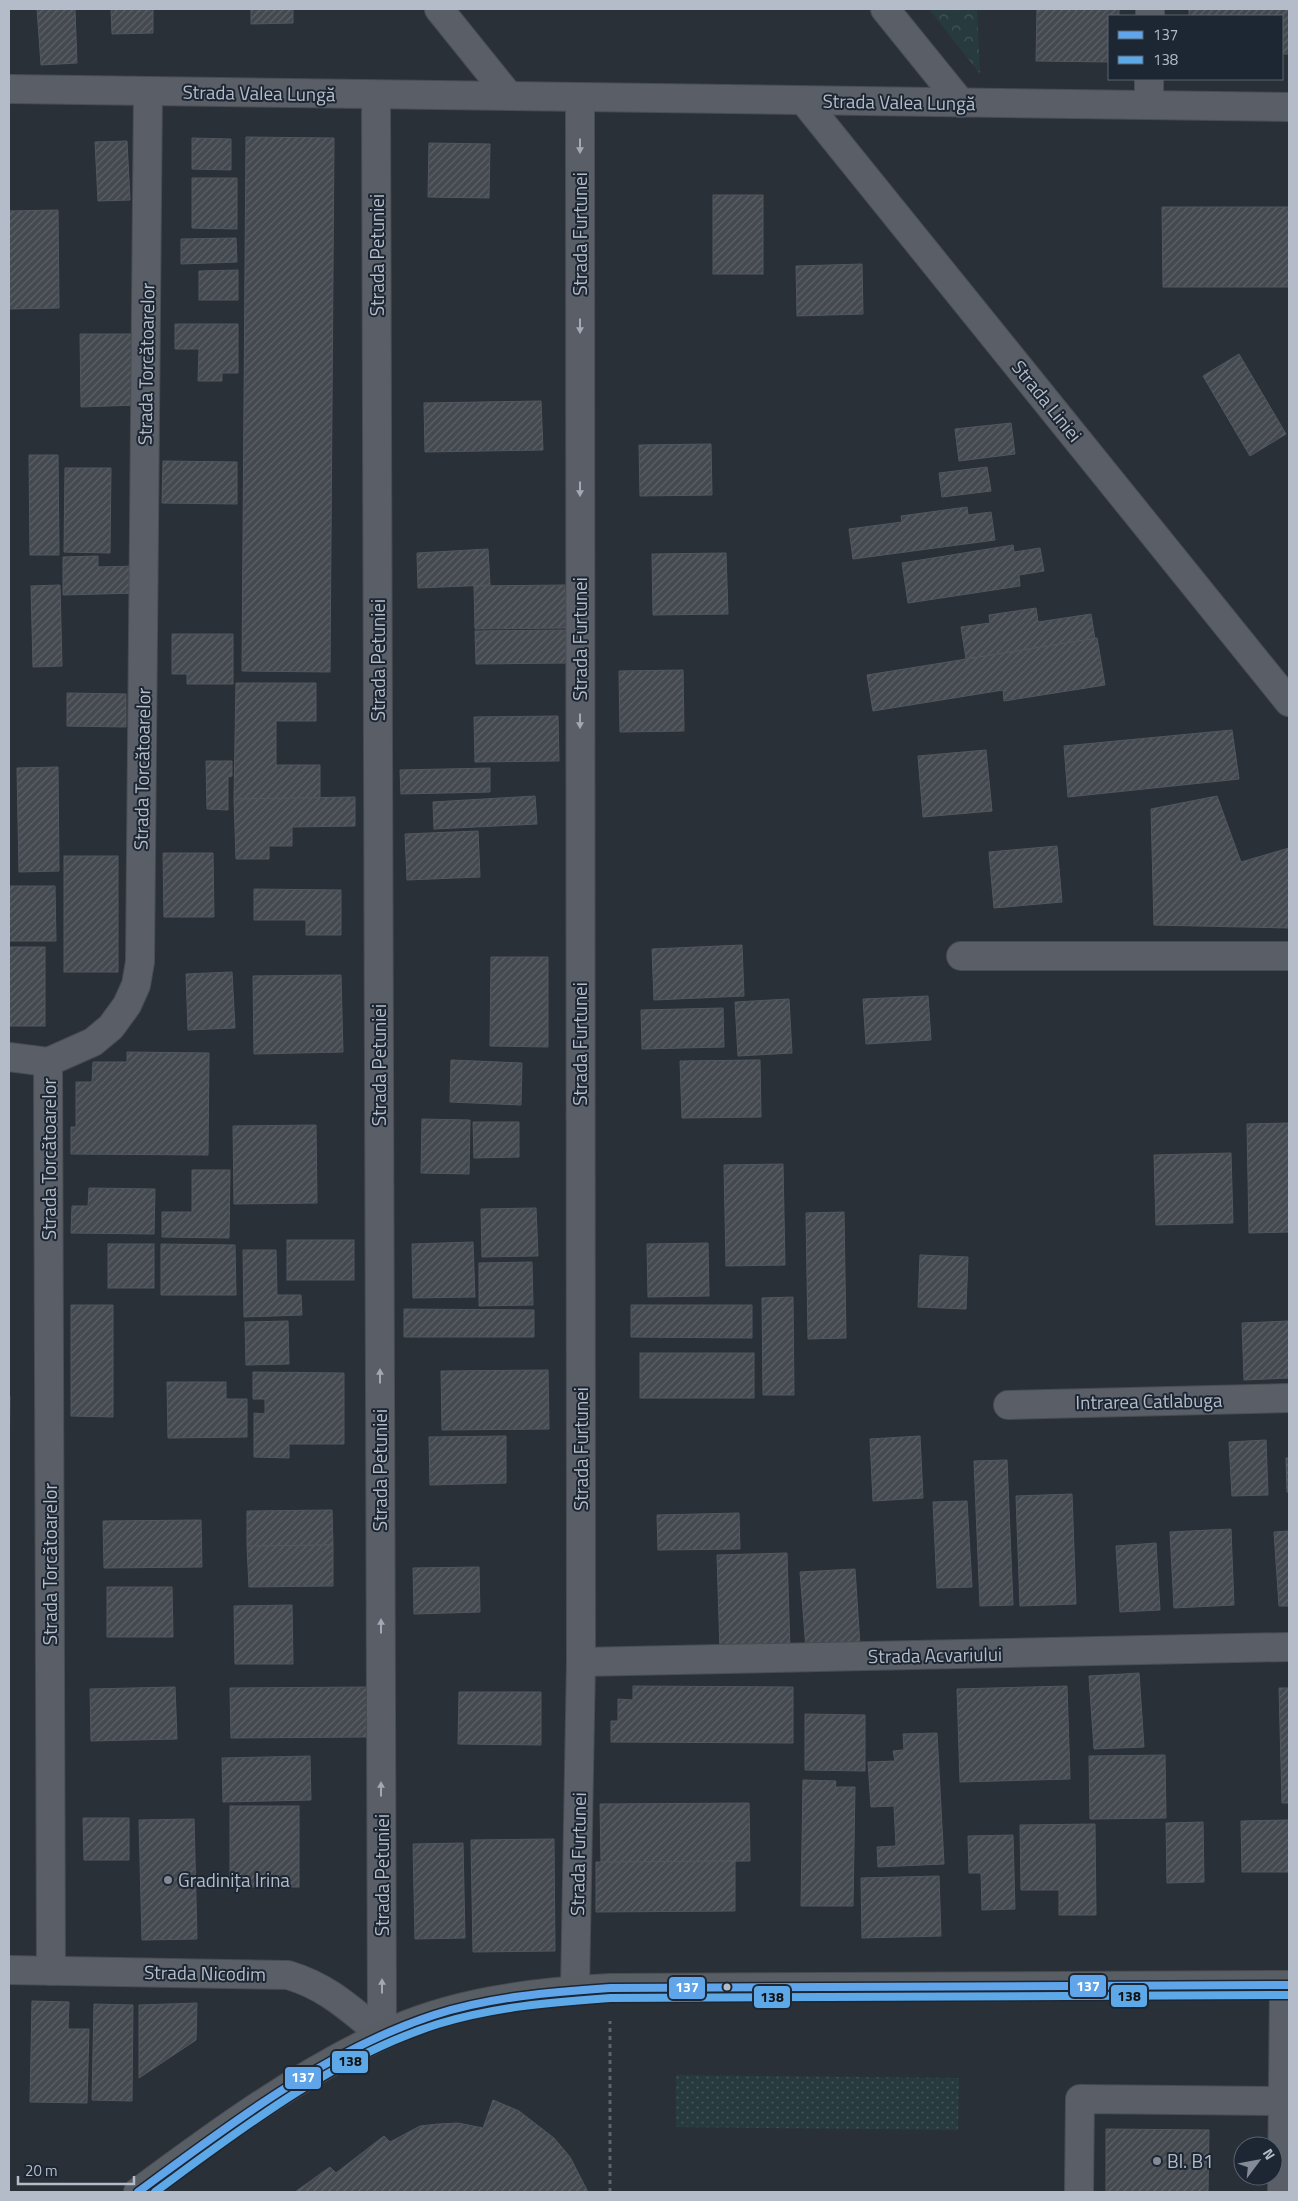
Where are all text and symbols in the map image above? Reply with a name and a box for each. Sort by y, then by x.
legend [1108,15,1283,80]
text: 137 [1153,23,1178,46]
text: 138 [1153,48,1178,71]
street label: Strada Valea Lungă [182,77,336,108]
street label: Strada Valea Lungă [822,86,976,117]
one-way arrow [576,138,584,154]
street label: Strada Furtunei [565,172,594,296]
street label: Strada Petuniei [362,194,391,316]
street label: Strada Torcătoarelor [130,282,161,445]
one-way arrow [576,318,584,334]
street label: Strada Liniei [1005,353,1090,448]
one-way arrow [576,481,584,497]
street label: Strada Furtunei [565,577,594,701]
street label: Strada Petuniei [363,599,392,721]
street label: Strada Torcătoarelor [126,687,157,850]
one-way arrow [576,713,584,729]
street label: Strada Furtunei [565,982,594,1106]
street label: Strada Petuniei [364,1004,393,1126]
street label: Strada Torcătoarelor [34,1077,63,1240]
one-way arrow [376,1368,384,1384]
street label: Intrarea Catlabuga [1075,1385,1223,1416]
street label: Strada Furtunei [566,1387,595,1511]
street label: Strada Petuniei [365,1409,394,1531]
street label: Strada Torcătoarelor [35,1482,64,1645]
one-way arrow [377,1618,385,1634]
street label: Strada Acvariului [868,1639,1002,1670]
one-way arrow [377,1780,385,1796]
street label: Strada Furtunei [562,1792,593,1916]
street label: Strada Petuniei [367,1814,396,1936]
place label: Gradinița Irina [178,1865,290,1894]
marker: Gradinița Irina [162,1874,174,1886]
street label: Strada Nicodim [144,1957,266,1988]
line badge: 137 [1069,1974,1107,1998]
text: 137 [1076,1975,1100,1996]
line badge: 137 [668,1976,706,2000]
text: 137 [675,1976,699,1997]
one-way arrow [378,1978,386,1994]
unlabelled marker [722,1982,732,1992]
line badge: 138 [1110,1984,1148,2008]
line badge: 138 [753,1985,791,2009]
text: 138 [1117,1985,1141,2006]
text: 138 [760,1986,784,2007]
line badge: 138 [331,2050,369,2074]
text: 138 [338,2050,362,2071]
line badge: 137 [284,2066,322,2090]
text: 137 [291,2066,315,2087]
north arrow [1233,2136,1283,2186]
text: N [1258,2144,1281,2164]
place label: Bl. B1 [1167,2146,1214,2175]
scale bar [18,2154,134,2186]
marker: Bl. B1 [1151,2155,1163,2167]
text: 20 m [25,2159,58,2182]

